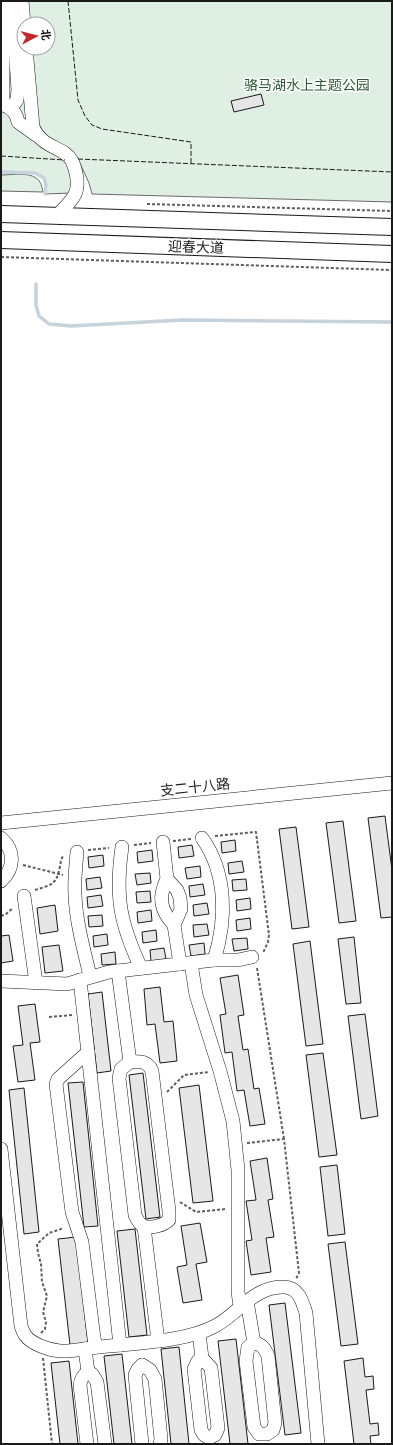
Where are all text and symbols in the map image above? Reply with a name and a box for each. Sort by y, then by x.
north arrow [16,16,56,56]
text: 北 [38,29,53,41]
park label: 骆马湖水上主题公园 [244,77,370,94]
street label: 迎春大道 [168,238,224,257]
street label: 支二十八路 [159,775,231,800]

